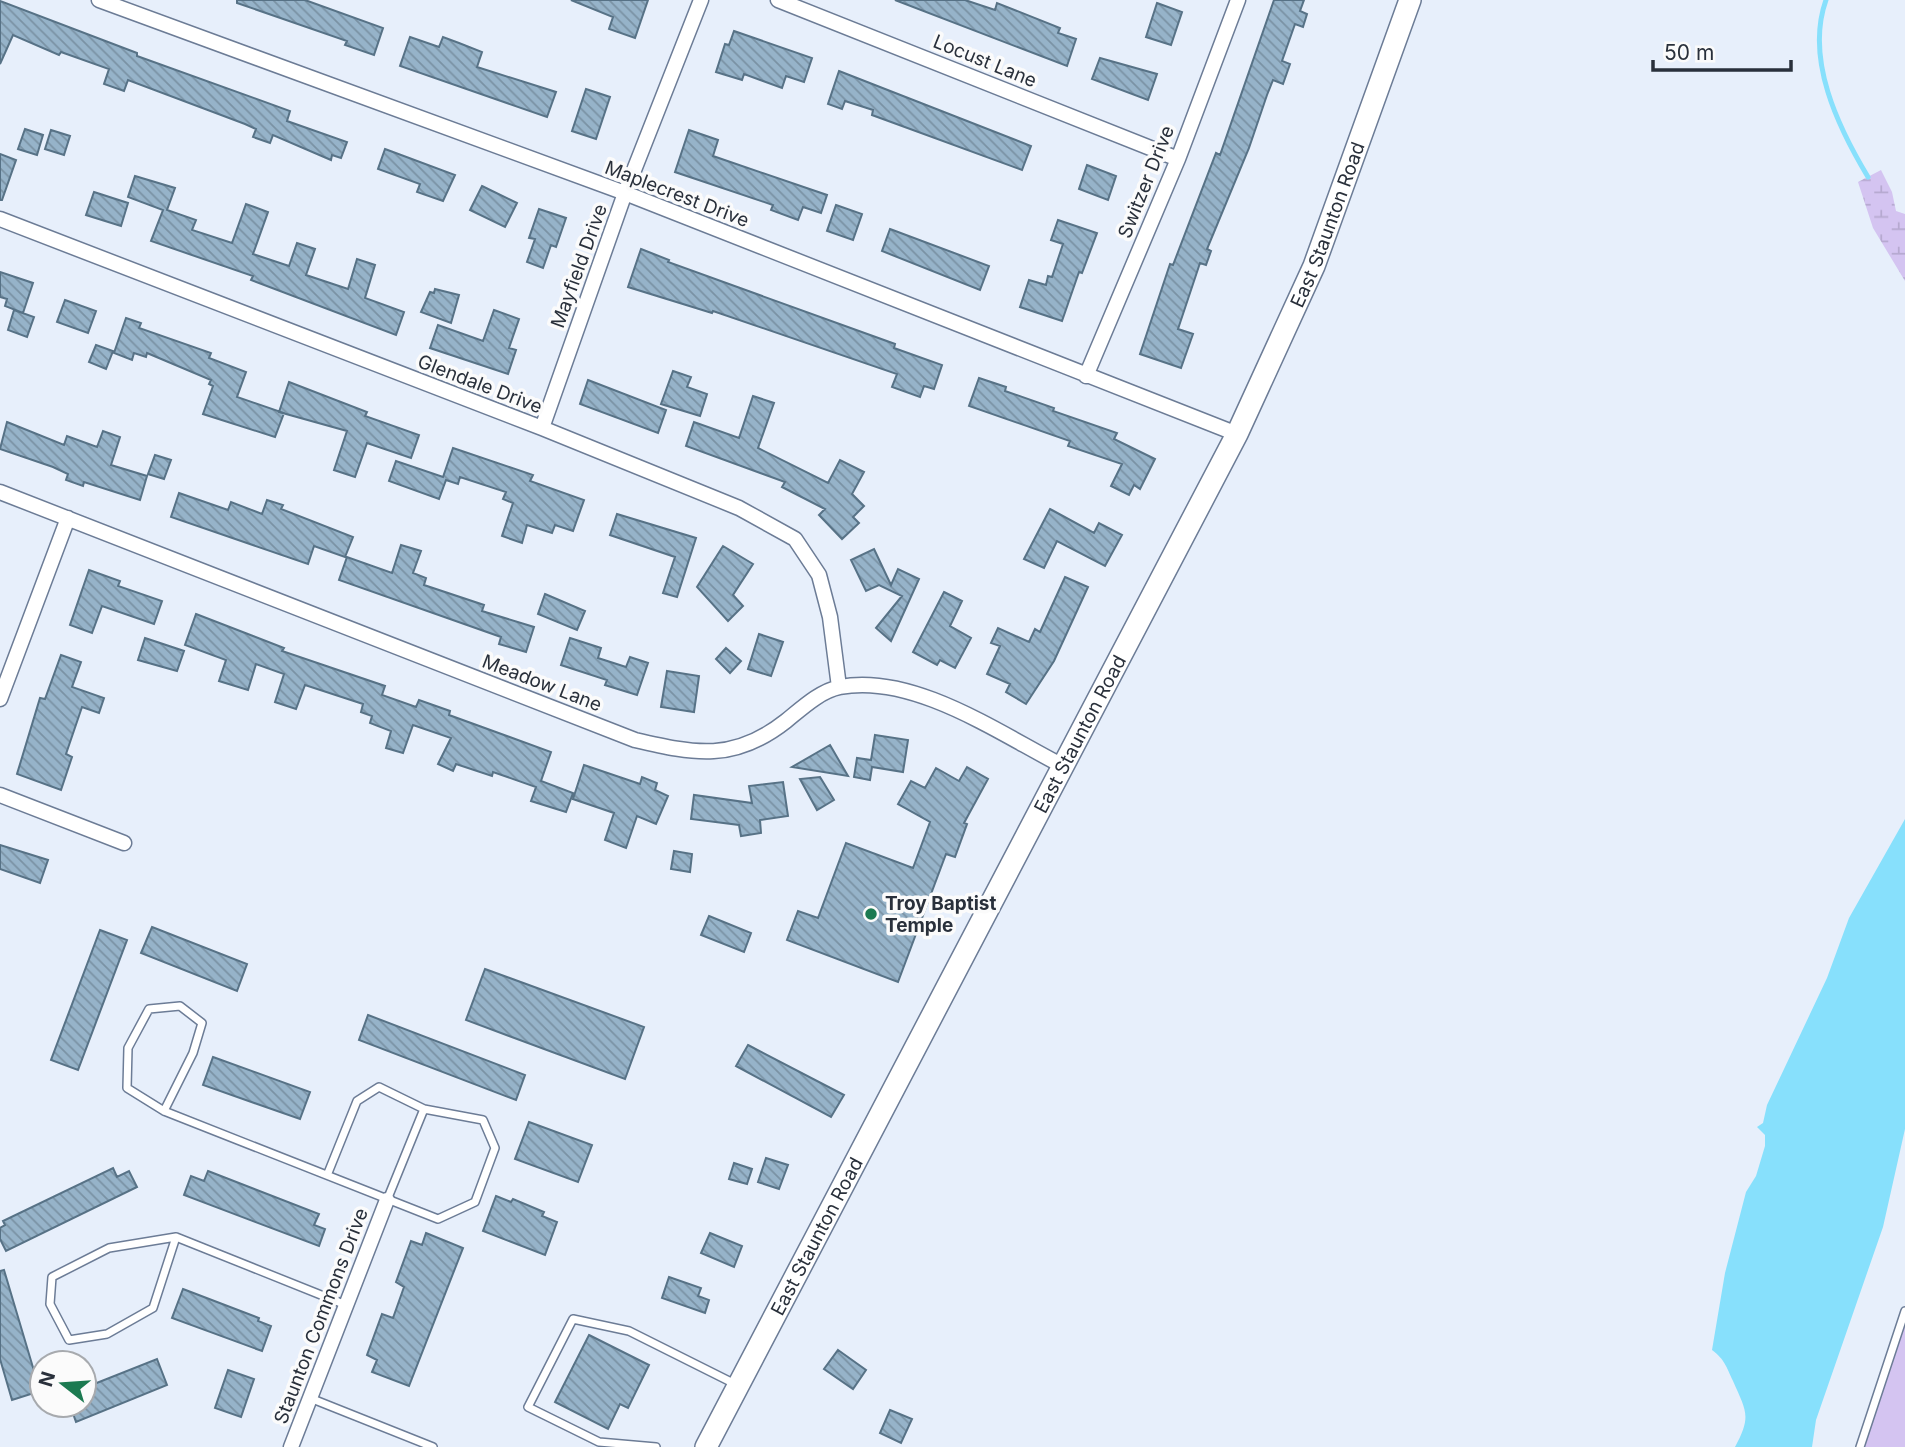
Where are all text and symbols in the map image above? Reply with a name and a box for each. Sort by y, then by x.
scale bar [1653,28,1791,72]
street label: Locust Lane [930,30,1040,92]
text: 50 m [1664,40,1714,65]
street label: Switzer Drive [1113,122,1179,242]
street label: East Staunton Road [1285,139,1369,311]
street label: Maplecrest Drive [602,156,752,232]
street label: Mayfield Drive [546,201,612,331]
street label: Glendale Drive [414,350,546,418]
street label: Meadow Lane [479,650,605,716]
street label: East Staunton Road [1029,651,1131,817]
place label: Troy Baptist Temple [885,892,996,937]
marker: Troy Baptist Temple [863,906,879,922]
street label: East Staunton Road [766,1153,867,1319]
street label: Staunton Commons Drive [269,1205,373,1427]
north arrow [28,1349,98,1419]
text: N [34,1369,60,1389]

